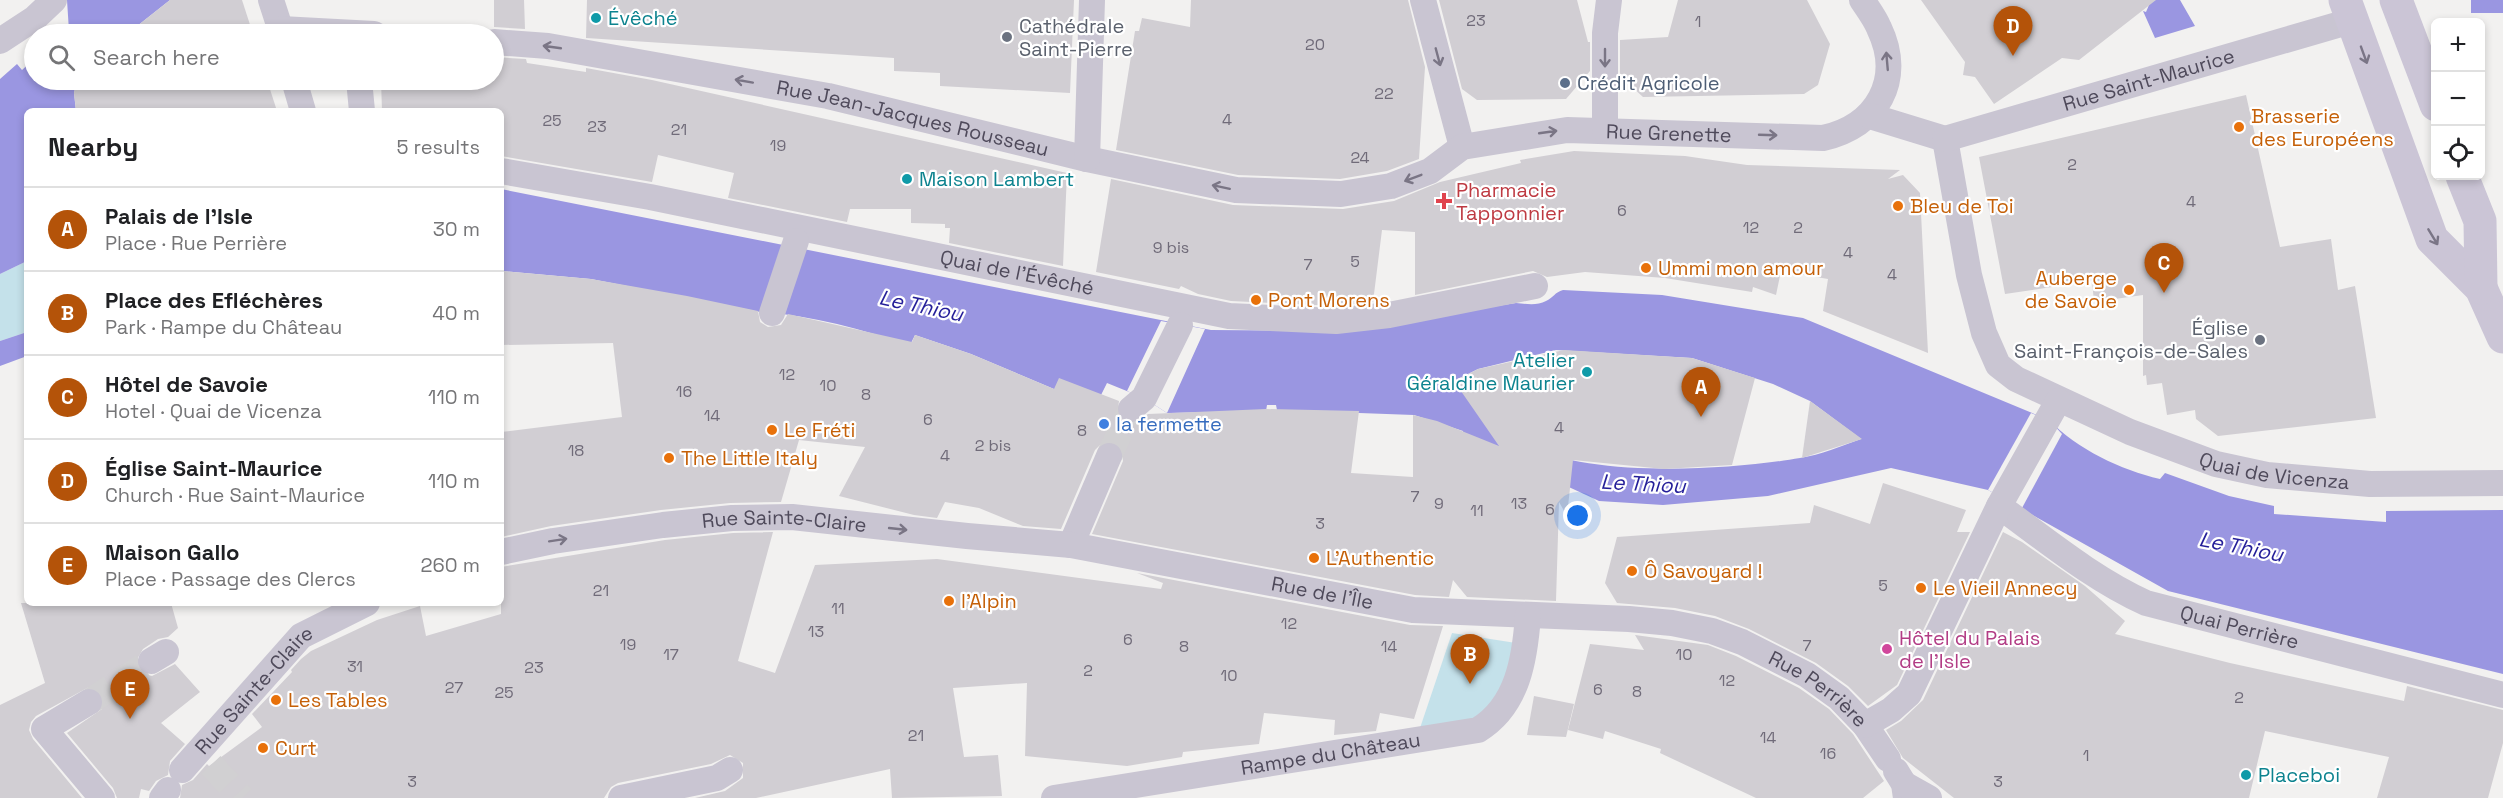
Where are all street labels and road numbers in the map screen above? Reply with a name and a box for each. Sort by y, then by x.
street label: Rue Saint-Maurice [2060,43,2237,117]
street label: Rue Jean-Jacques Rousseau [775,74,1052,162]
street label: Rue Grenette [1606,118,1732,148]
street label: Quai de l'Évêché [938,244,1096,301]
street label: Quai de Vicenza [2195,446,2350,495]
street label: Rue Sainte-Claire [700,504,868,538]
street label: Rue de l'Île [1269,570,1376,615]
street label: Quai Perrière [2177,599,2302,655]
street label: Rue Sainte-Claire [189,619,317,760]
street label: Rue Perrière [1764,645,1873,733]
street label: Rampe du Château [1239,726,1422,781]

